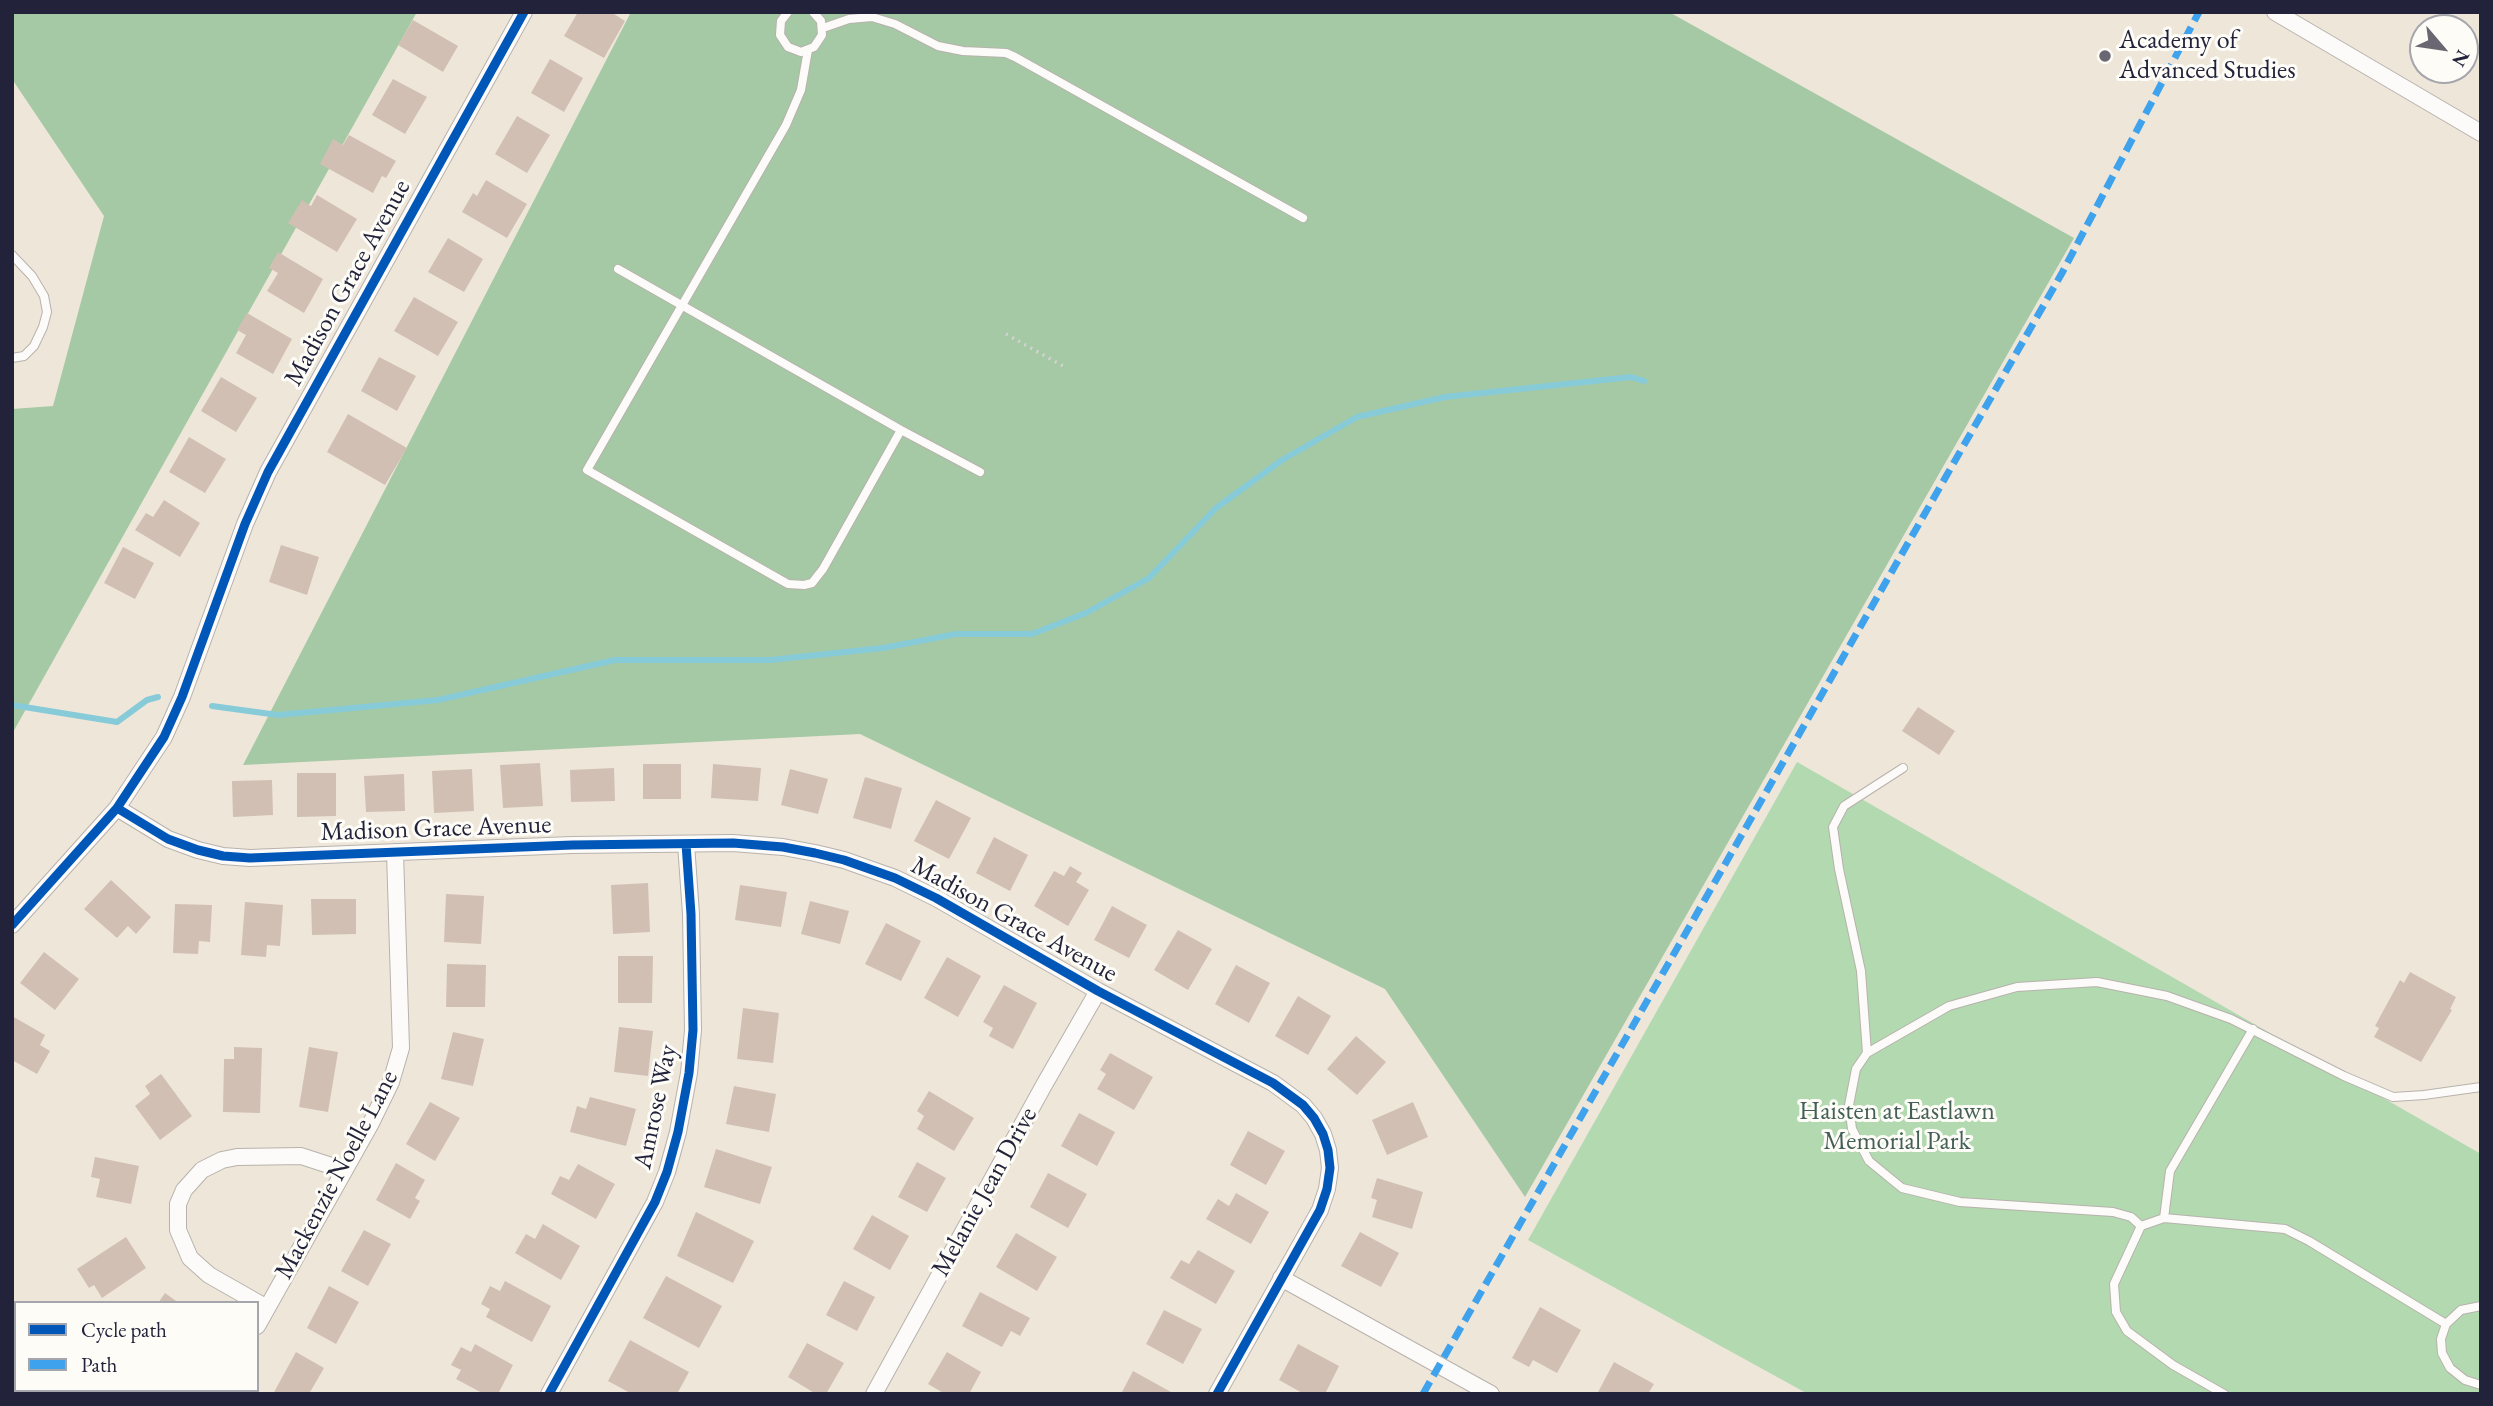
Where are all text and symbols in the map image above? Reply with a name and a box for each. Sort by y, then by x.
north arrow [2409,14,2479,84]
place label: Academy of Advanced Studies [2119,25,2296,86]
text: N [2446,46,2476,71]
marker: Academy of Advanced Studies [2097,48,2113,64]
street label: Madison Grace Avenue [278,174,418,392]
street label: Madison Grace Avenue [320,809,552,849]
street label: Madison Grace Avenue [905,850,1123,990]
street label: Amrose Way [628,1042,684,1172]
street label: Mackenzie Noelle Lane [269,1065,405,1285]
park label: Haisten at Eastlawn Memorial Park [1799,1096,1995,1158]
street label: Melanie Jean Drive [926,1102,1044,1282]
legend [14,1301,259,1392]
text: Cycle path [81,1316,167,1343]
text: Path [81,1351,117,1378]

